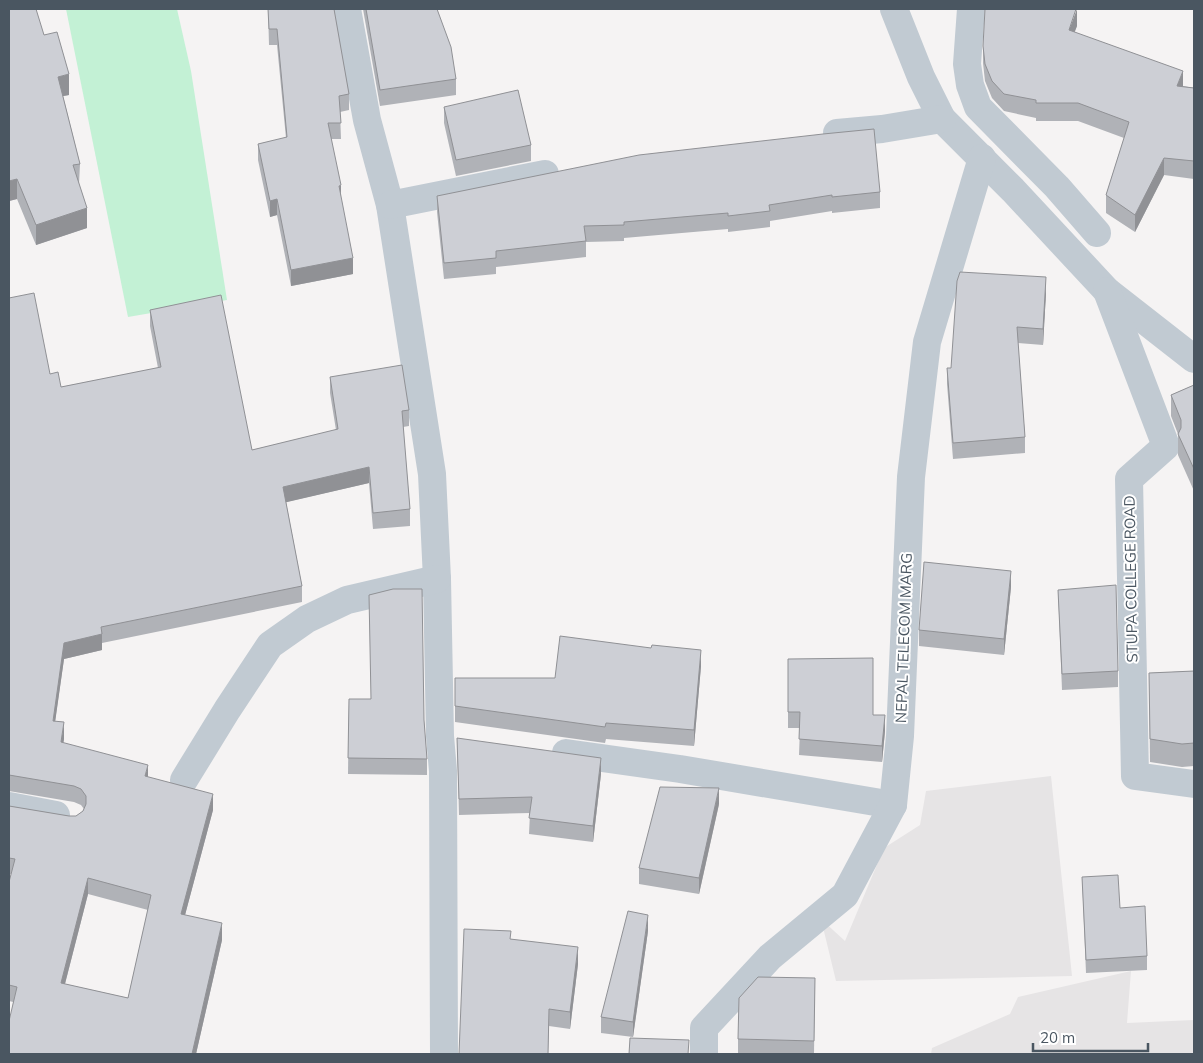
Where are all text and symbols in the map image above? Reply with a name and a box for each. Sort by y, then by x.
street label: STUPA COLLEGE ROAD [1120,495,1141,663]
street label: NEPAL TELECOM MARG [891,553,916,723]
scale bar [1033,1020,1148,1052]
text: 20 m [1040,1028,1075,1047]

